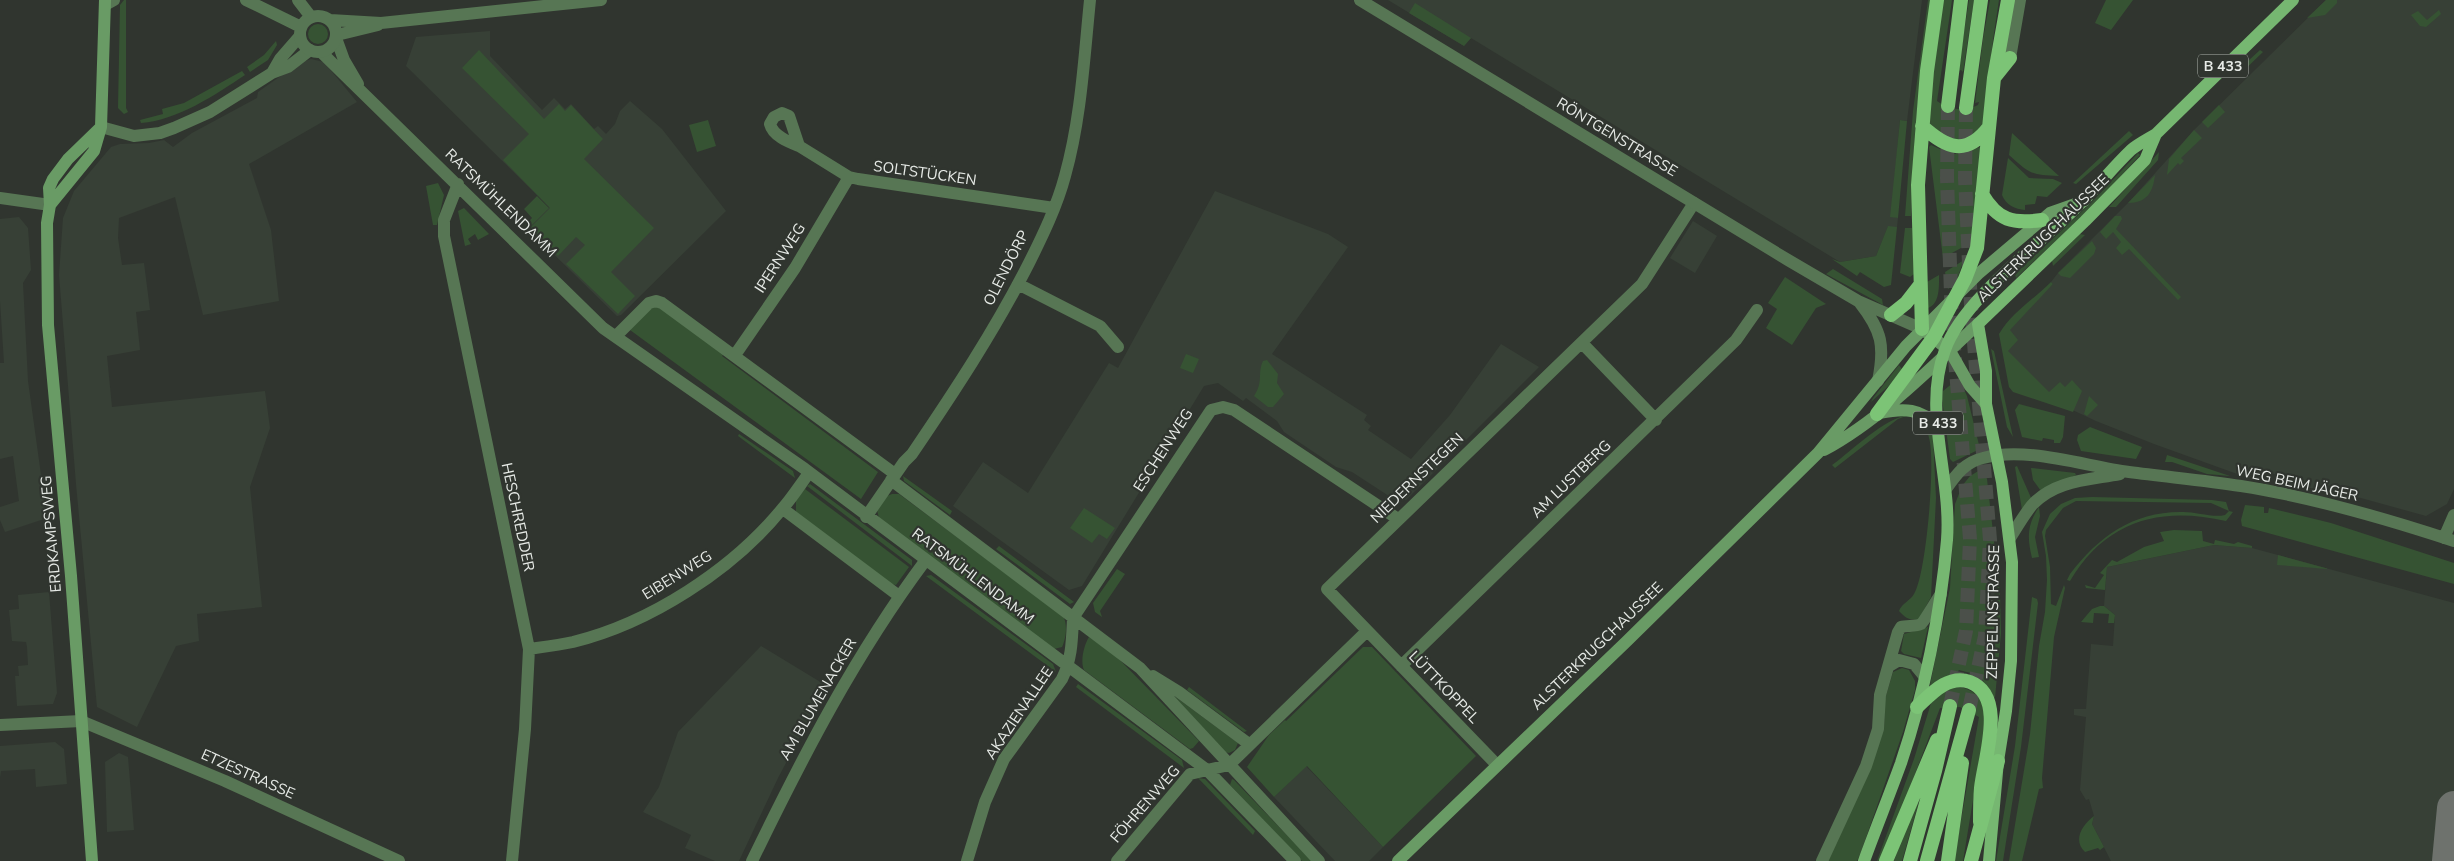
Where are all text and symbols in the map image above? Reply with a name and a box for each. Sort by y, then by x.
road number: B 433 [2198,54,2248,78]
street label: RÖNTGENSTRASSE [1553,93,1681,181]
street label: RATSMÜHLENDAMM [441,144,561,262]
street label: SOLTSTÜCKEN [872,156,978,190]
street label: ALSTERKRUGCHAUSSEE [1973,170,2113,306]
street label: IPERNWEG [750,219,810,297]
street label: OLENDÖRP [979,227,1034,309]
street label: ESCHENWEG [1129,405,1197,495]
road number: B 433 [1913,412,1963,434]
street label: NIEDERNSTEGEN [1366,428,1468,528]
street label: AM LUSTBERG [1527,436,1615,522]
street label: WEG BEIM JÄGER [2234,460,2360,506]
street label: HESCHREDDER [497,461,539,573]
street label: ERDKAMPSWEG [36,475,66,593]
street label: RATSMÜHLENDAMM [908,523,1038,629]
street label: ZEPPELINSTRASSE [1982,545,2004,679]
street label: EIBENWEG [638,546,716,604]
street label: ALSTERKRUGCHAUSSEE [1527,578,1667,714]
street label: AM BLUMENACKER [775,634,861,764]
street label: LÜTTKOPPEL [1404,647,1484,727]
street label: AKAZIENALLEE [981,663,1057,763]
street label: ETZESTRASSE [198,744,298,804]
street label: FÖHRENWEG [1106,761,1184,847]

